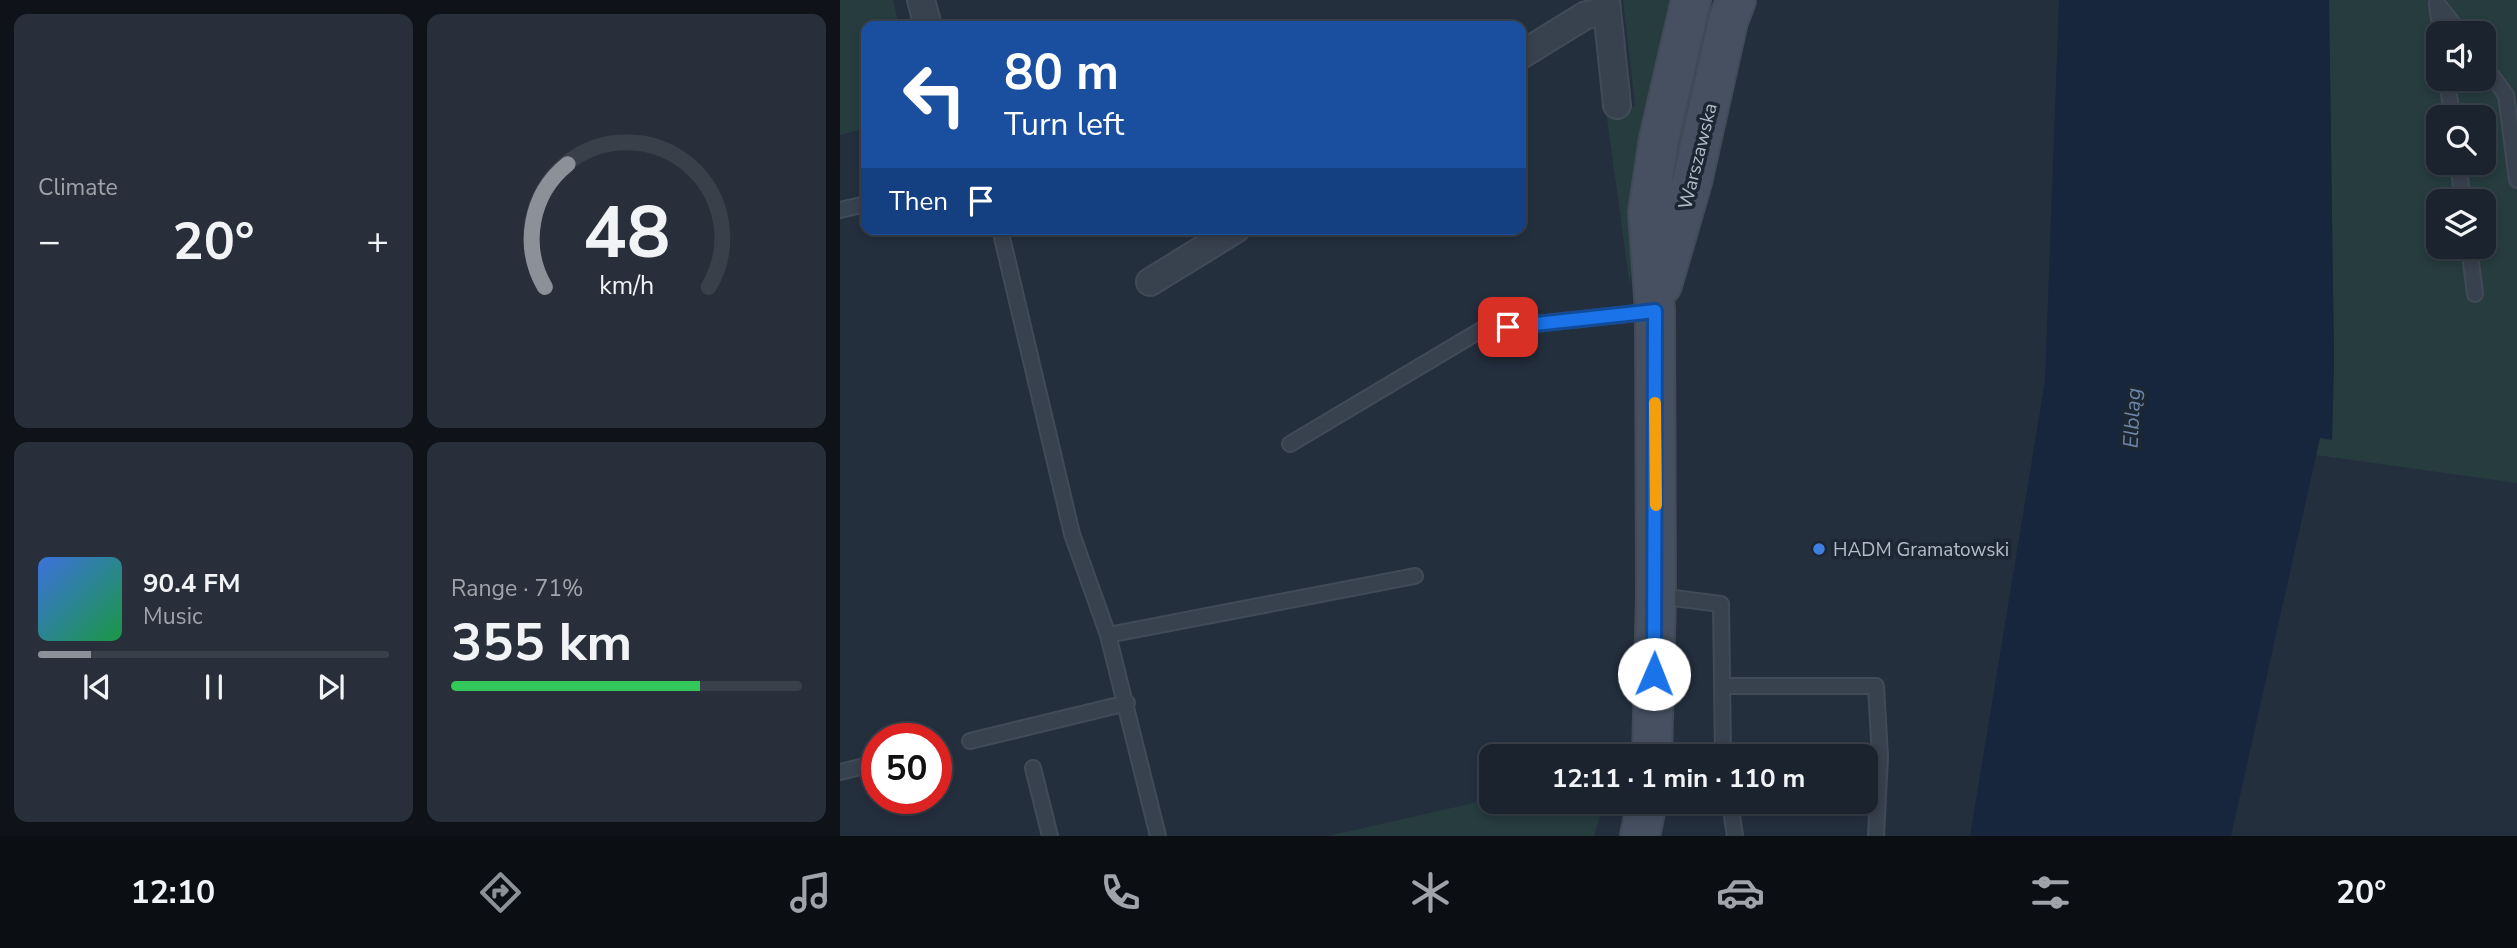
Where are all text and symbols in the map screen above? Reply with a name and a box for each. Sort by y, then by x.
map controls [2426,21,2496,259]
button: sound [2426,21,2496,91]
text: 80 m [1004,39,1119,106]
icon: left [889,49,980,140]
street label: Warszawska [1672,100,1724,212]
text: Turn left [1004,103,1124,146]
button: search [2426,105,2496,175]
text: Climate [38,172,118,203]
icon: arrive [962,182,1000,220]
text: 48 [583,183,670,283]
text: Then [889,184,948,219]
button: layers [2426,189,2496,259]
text: 20° [172,206,255,277]
text: − [38,216,61,267]
text: + [366,216,389,267]
text: km/h [599,269,654,303]
pin [1478,297,1538,357]
icon: arrive [1489,308,1527,346]
water label: Elbląg [2116,387,2148,449]
place label: HADM Gramatowski [1833,537,2009,563]
marker: HADM Gramatowski [1811,541,1827,557]
text: 90.4 FM [143,566,240,601]
text: Range · 71% [451,573,583,604]
text: Music [143,601,203,632]
text: 355 km [451,607,632,678]
position arrow [1617,637,1691,711]
icon: previous [78,668,116,706]
icon: pause [195,668,233,706]
icon: next [312,668,350,706]
speed limit sign: 50 [861,723,952,814]
text: 12:11 · 1 min · 110 m [1552,761,1805,796]
icon: directions [476,868,525,917]
icon: music [786,868,835,917]
icon: phone [1096,868,1145,917]
icon: climate [1406,868,1455,917]
icon: car [1716,868,1765,917]
icon: filters [2026,868,2075,917]
text: 12:10 [130,871,215,914]
text: 20° [2336,871,2386,914]

